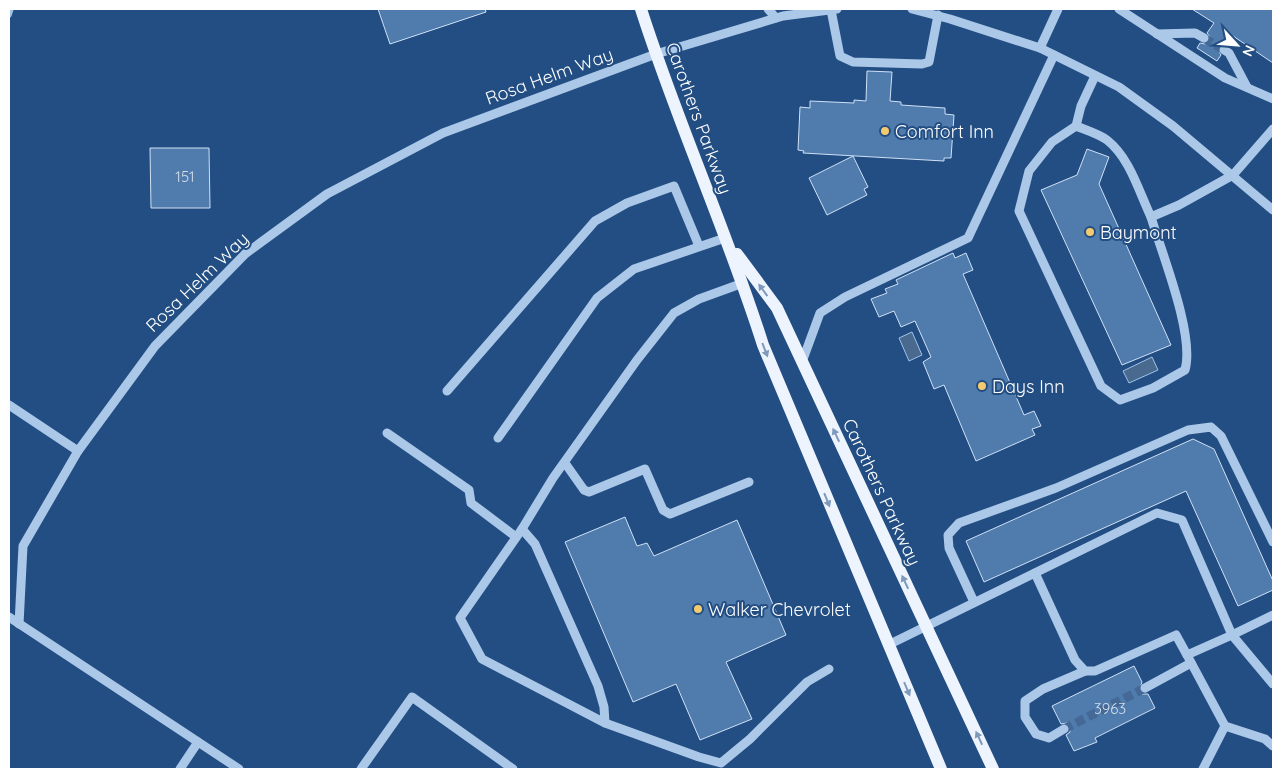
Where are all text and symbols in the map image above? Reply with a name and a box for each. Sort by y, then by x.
north arrow [1212,20,1262,70]
street label: Carothers Parkway [661,39,737,197]
street label: Rosa Helm Way [482,42,616,110]
text: N [1238,42,1259,59]
place label: Comfort Inn [895,120,994,143]
marker: Comfort Inn [879,125,891,137]
house number: 151 [175,167,195,186]
place label: Baymont [1100,221,1177,244]
marker: Baymont [1084,226,1096,238]
street label: Rosa Helm Way [141,227,253,337]
one-way arrow [758,283,768,297]
one-way arrow [762,343,770,357]
place label: Days Inn [992,375,1065,398]
marker: Days Inn [976,380,988,392]
street label: Carothers Parkway [838,415,926,569]
one-way arrow [832,428,840,442]
one-way arrow [823,493,831,508]
one-way arrow [901,575,909,589]
place label: Walker Chevrolet [708,598,851,621]
marker: Walker Chevrolet [692,603,704,615]
one-way arrow [903,682,911,697]
house number: 3963 [1094,699,1126,718]
one-way arrow [974,731,982,745]

